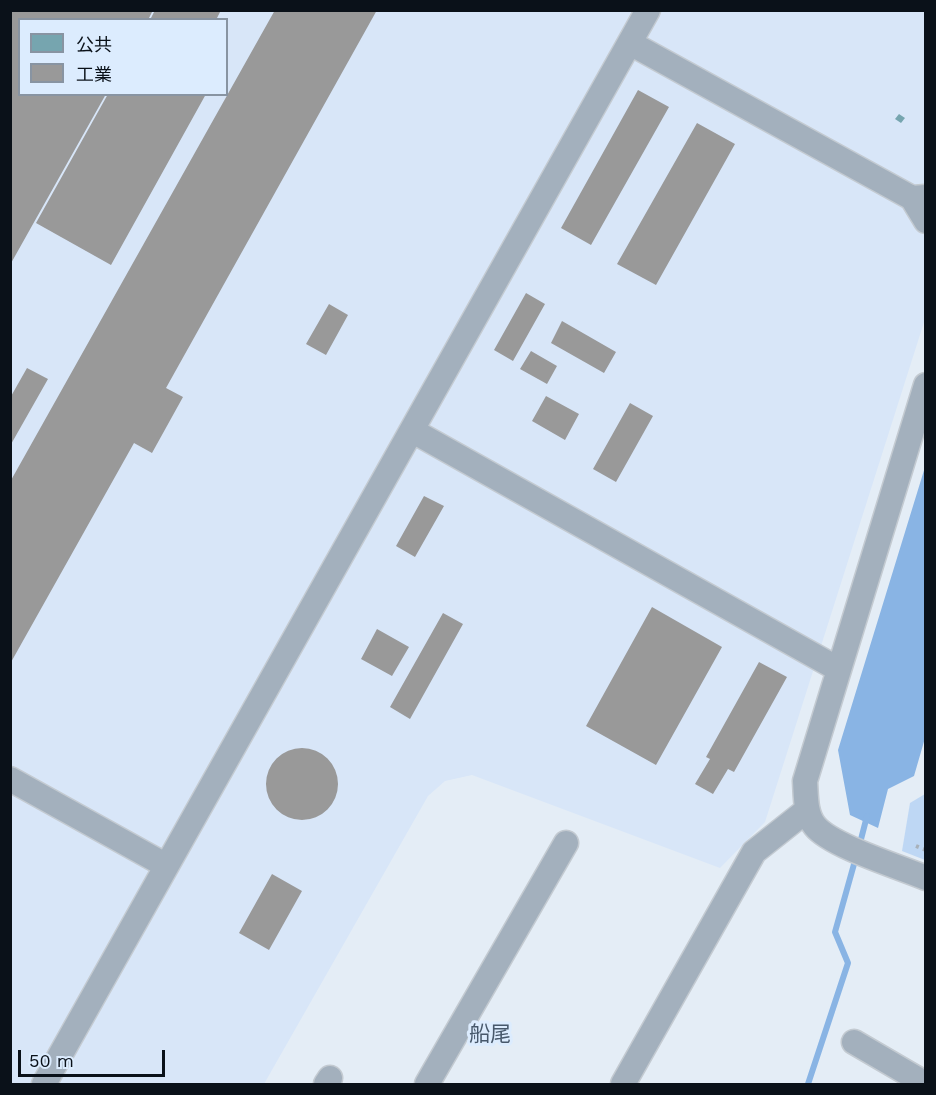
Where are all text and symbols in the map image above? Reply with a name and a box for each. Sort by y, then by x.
legend [18,18,228,96]
text: 公共 [76,34,112,55]
text: 工業 [76,64,112,85]
district label: 船尾 [469,1022,511,1048]
scale bar [21,1038,168,1076]
text: 50 m [29,1050,74,1071]

